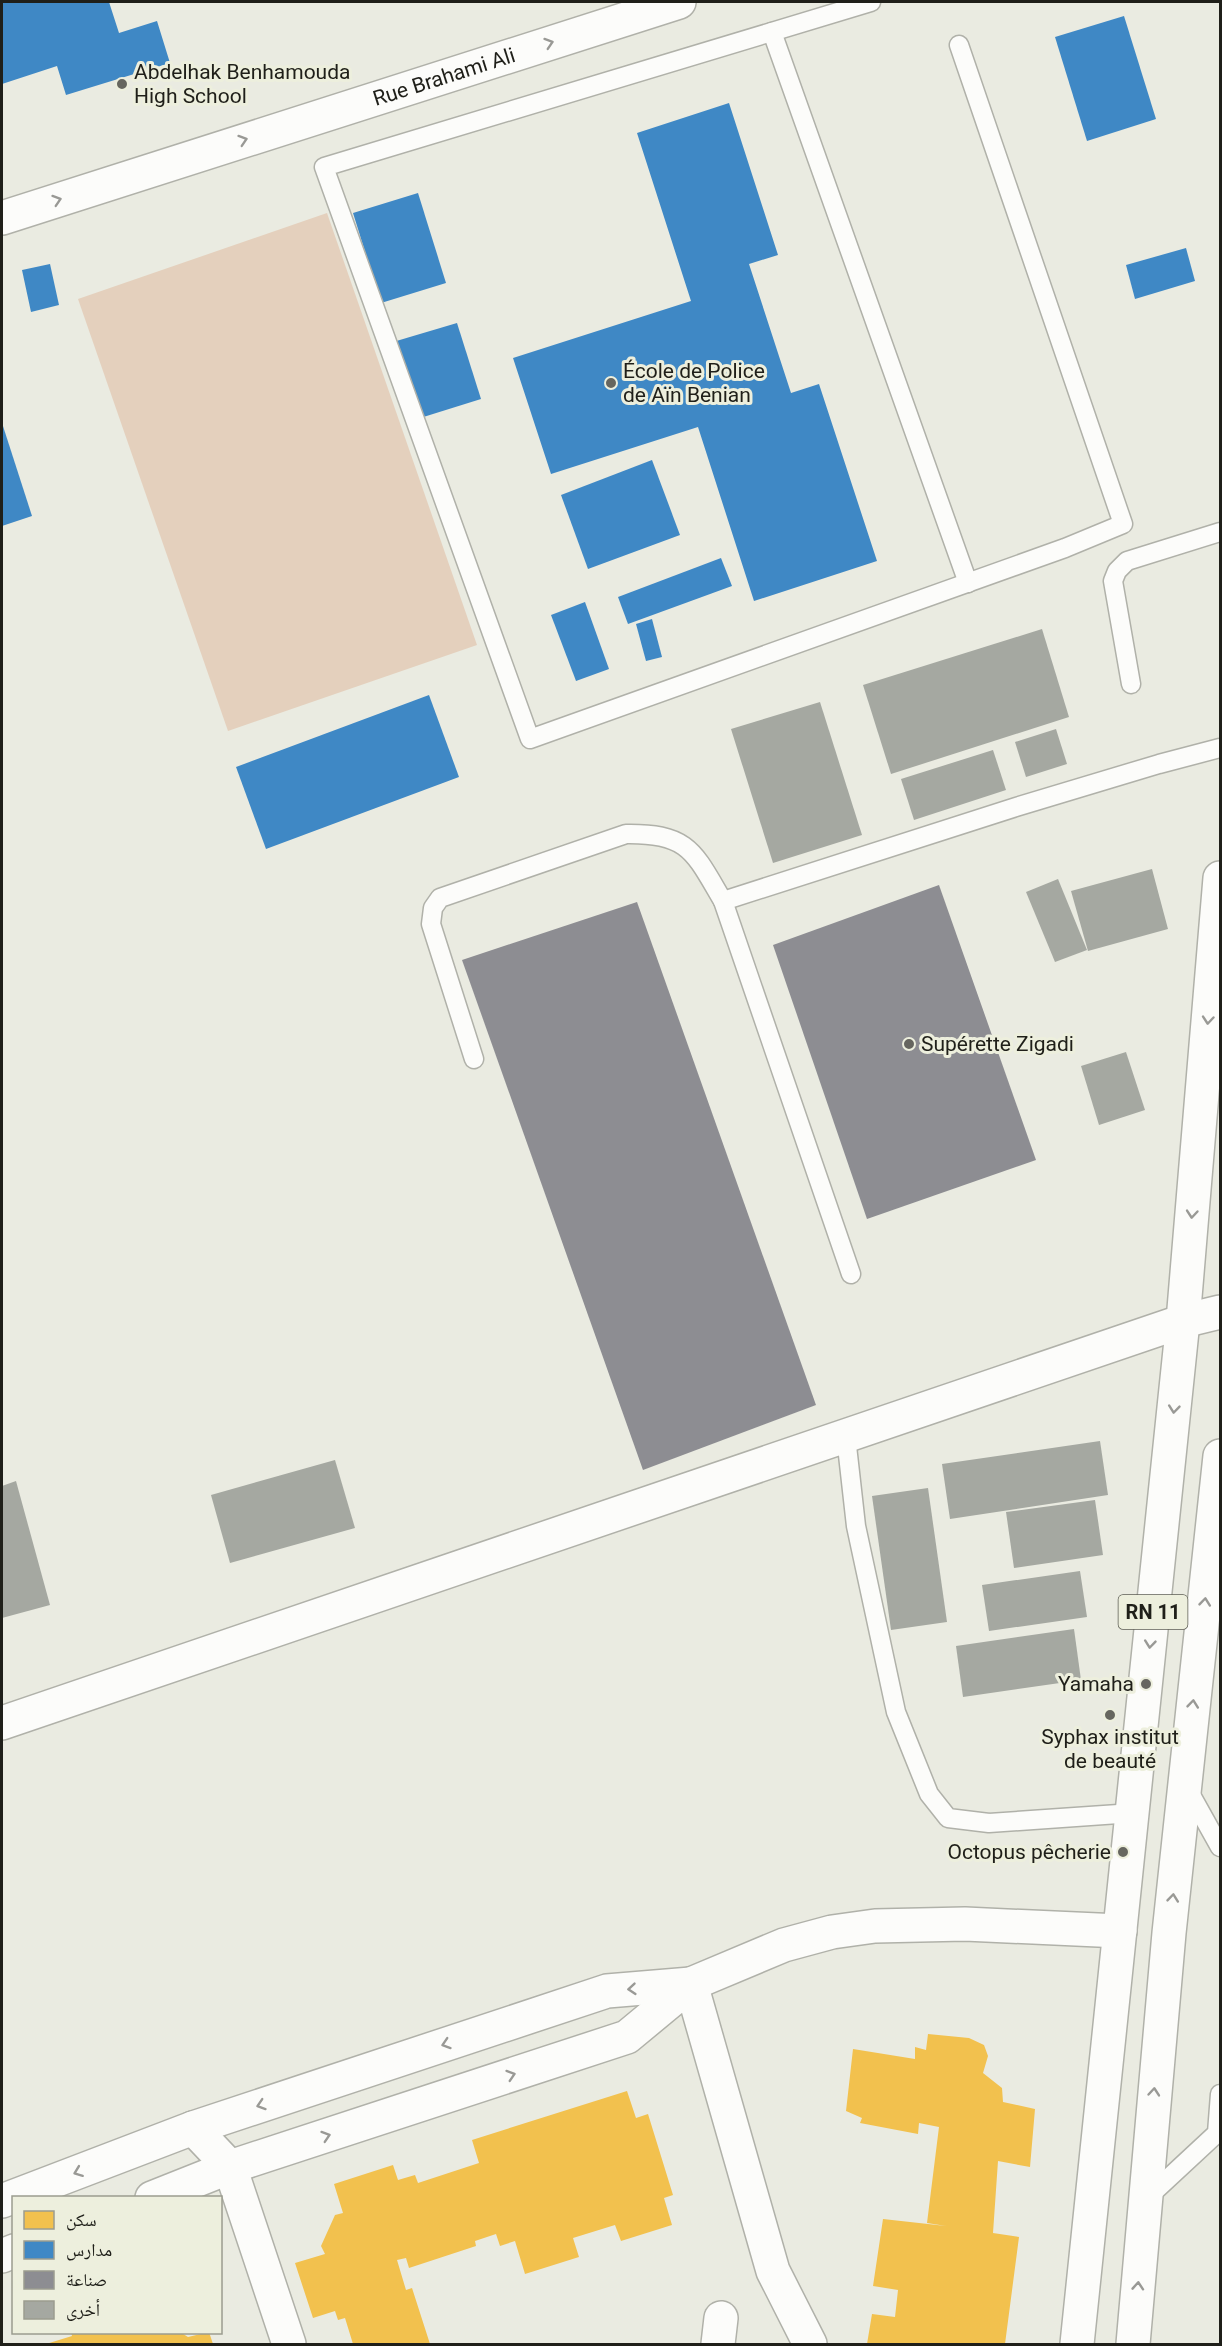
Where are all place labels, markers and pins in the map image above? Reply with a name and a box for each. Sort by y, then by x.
place label: Abdelhak Benhamouda High School [134,60,350,108]
marker: Abdelhak Benhamouda High School [115,77,129,91]
place label: École de Police de Aïn Benian [623,359,765,407]
marker: École de Police de Aïn Benian [604,376,618,390]
place label: Supérette Zigadi [921,1032,1074,1056]
marker: Supérette Zigadi [902,1037,916,1051]
place label: Yamaha [1058,1672,1134,1696]
marker: Yamaha [1139,1677,1153,1691]
marker: Syphax institut de beauté [1103,1708,1117,1722]
place label: Syphax institut de beauté [1041,1725,1179,1773]
place label: Octopus pêcherie [948,1840,1111,1864]
marker: Octopus pêcherie [1116,1845,1130,1859]

